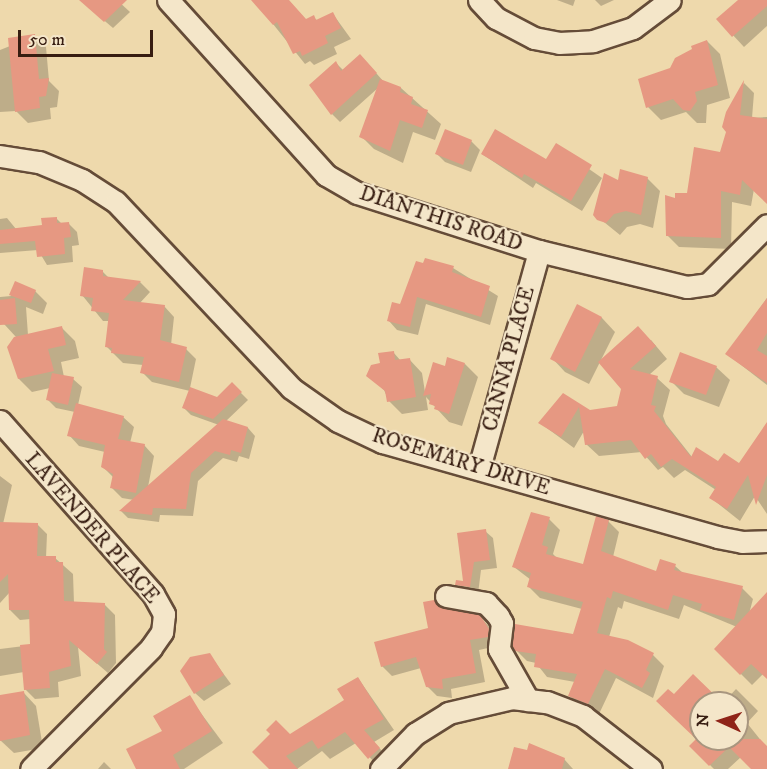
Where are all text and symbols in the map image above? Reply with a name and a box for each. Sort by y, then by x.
scale bar [21,18,156,56]
text: 50 m [29,29,65,51]
street label: DIANTHIS ROAD [356,181,526,257]
street label: CANNA PLACE [478,284,540,434]
street label: ROSEMARY DRIVE [369,423,553,501]
street label: LAVENDER PLACE [19,447,165,609]
north arrow [689,691,749,751]
text: N [693,713,713,727]

